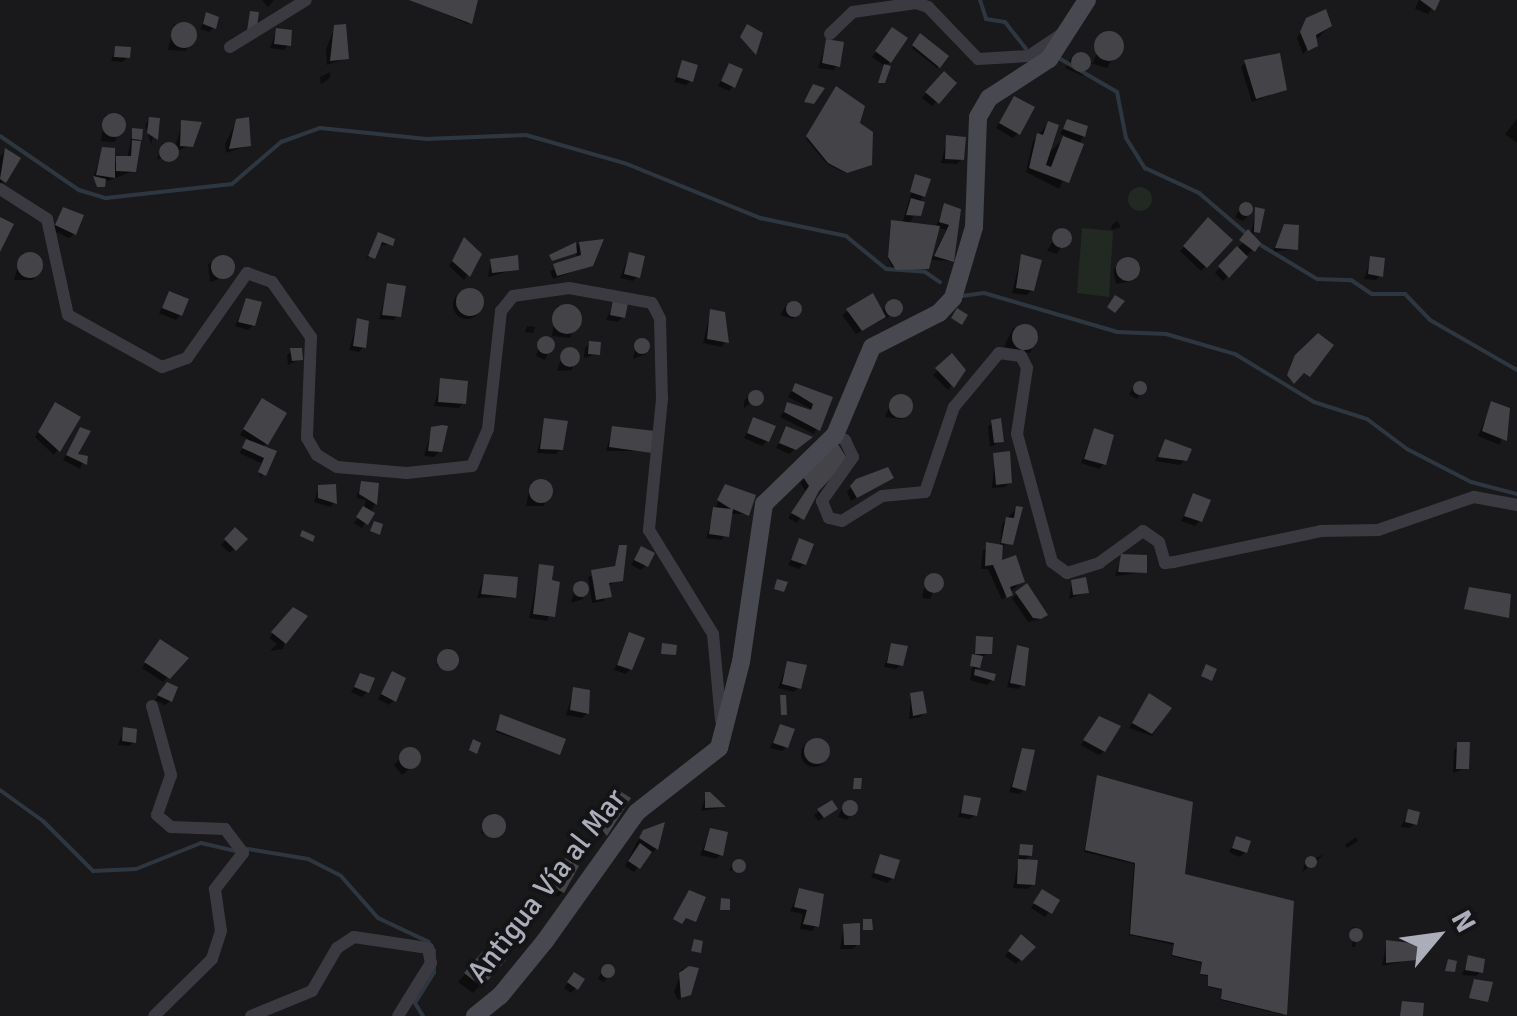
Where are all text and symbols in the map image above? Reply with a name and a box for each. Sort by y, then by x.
street label: Antigua Vía al Mar [460,782,634,990]
north arrow [1387,886,1487,986]
text: N [1444,905,1483,938]

